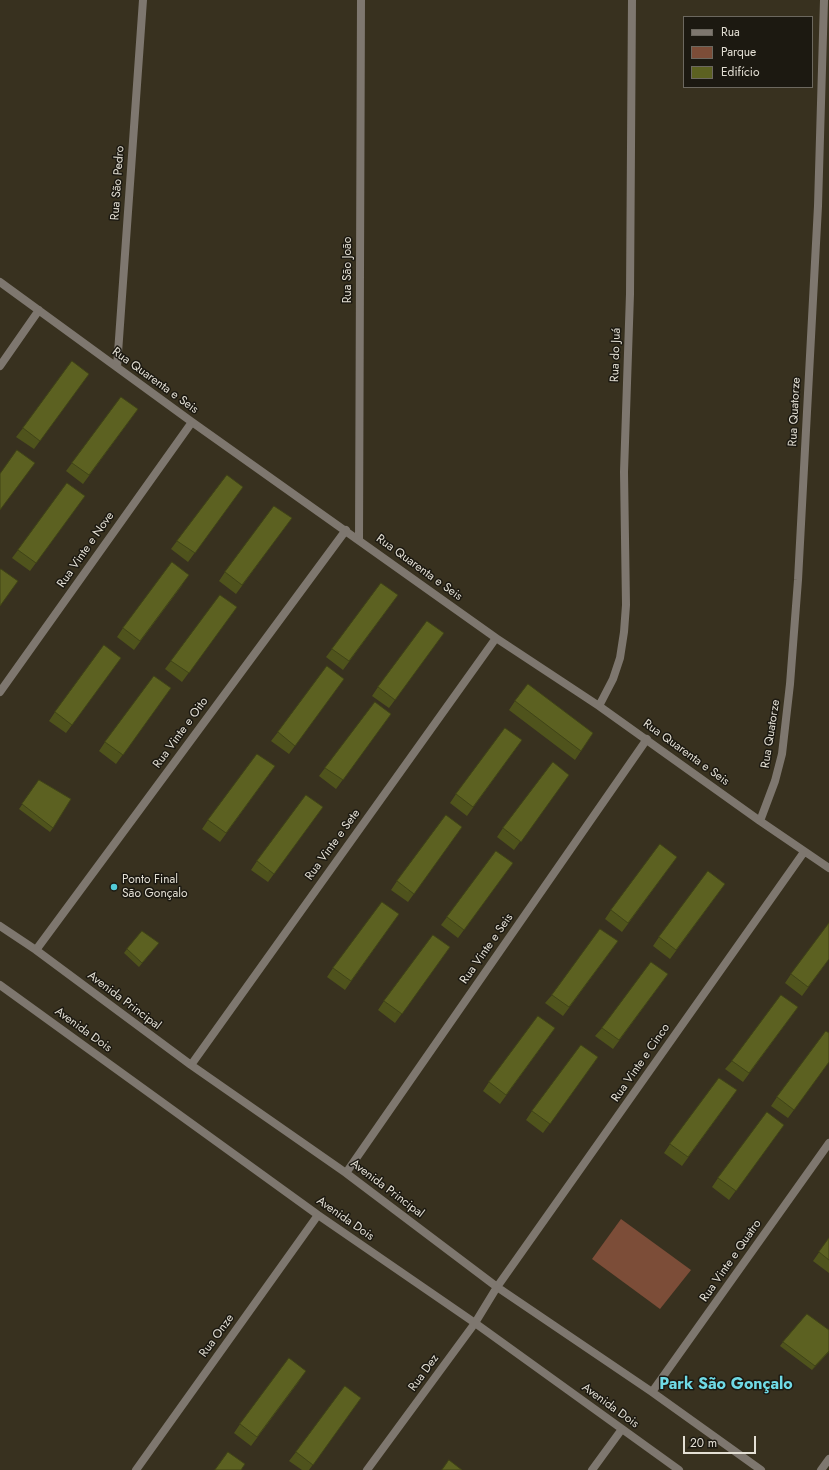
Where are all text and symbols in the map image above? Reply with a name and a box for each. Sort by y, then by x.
legend [683,16,813,88]
text: Rua [721,23,740,41]
text: Parque [721,43,756,61]
text: Edifício [721,63,760,81]
street label: Rua São Pedro [108,145,128,221]
street label: Rua São João [341,237,355,303]
street label: Rua do Juá [608,328,624,382]
street label: Rua Quarenta e Seis [109,345,201,417]
street label: Rua Quatorze [786,377,804,447]
street label: Rua Vinte e Nove [55,509,117,591]
street label: Rua Quarenta e Seis [373,532,465,604]
street label: Rua Vinte e Oito [150,695,212,771]
street label: Rua Quatorze [758,699,784,769]
street label: Rua Quarenta e Seis [640,717,732,789]
street label: Rua Vinte e Sete [302,807,364,883]
place label: Ponto Final São Gonçalo [122,873,188,901]
marker: Ponto Final São Gonçalo [109,882,119,892]
street label: Rua Vinte e Seis [457,911,517,987]
street label: Avenida Principal [84,969,164,1033]
street label: Avenida Dois [52,1005,114,1055]
street label: Rua Vinte e Cinco [609,1021,673,1105]
street label: Avenida Principal [347,1157,427,1221]
street label: Avenida Dois [313,1194,377,1244]
street label: Rua Vinte e Quatro [697,1217,765,1305]
street label: Rua Onze [197,1312,237,1360]
street label: Rua Dez [406,1352,442,1394]
district label: Park São Gonçalo [659,1375,793,1395]
street label: Avenida Dois [579,1381,641,1431]
scale bar [685,1428,758,1454]
text: 20 m [690,1434,717,1452]

